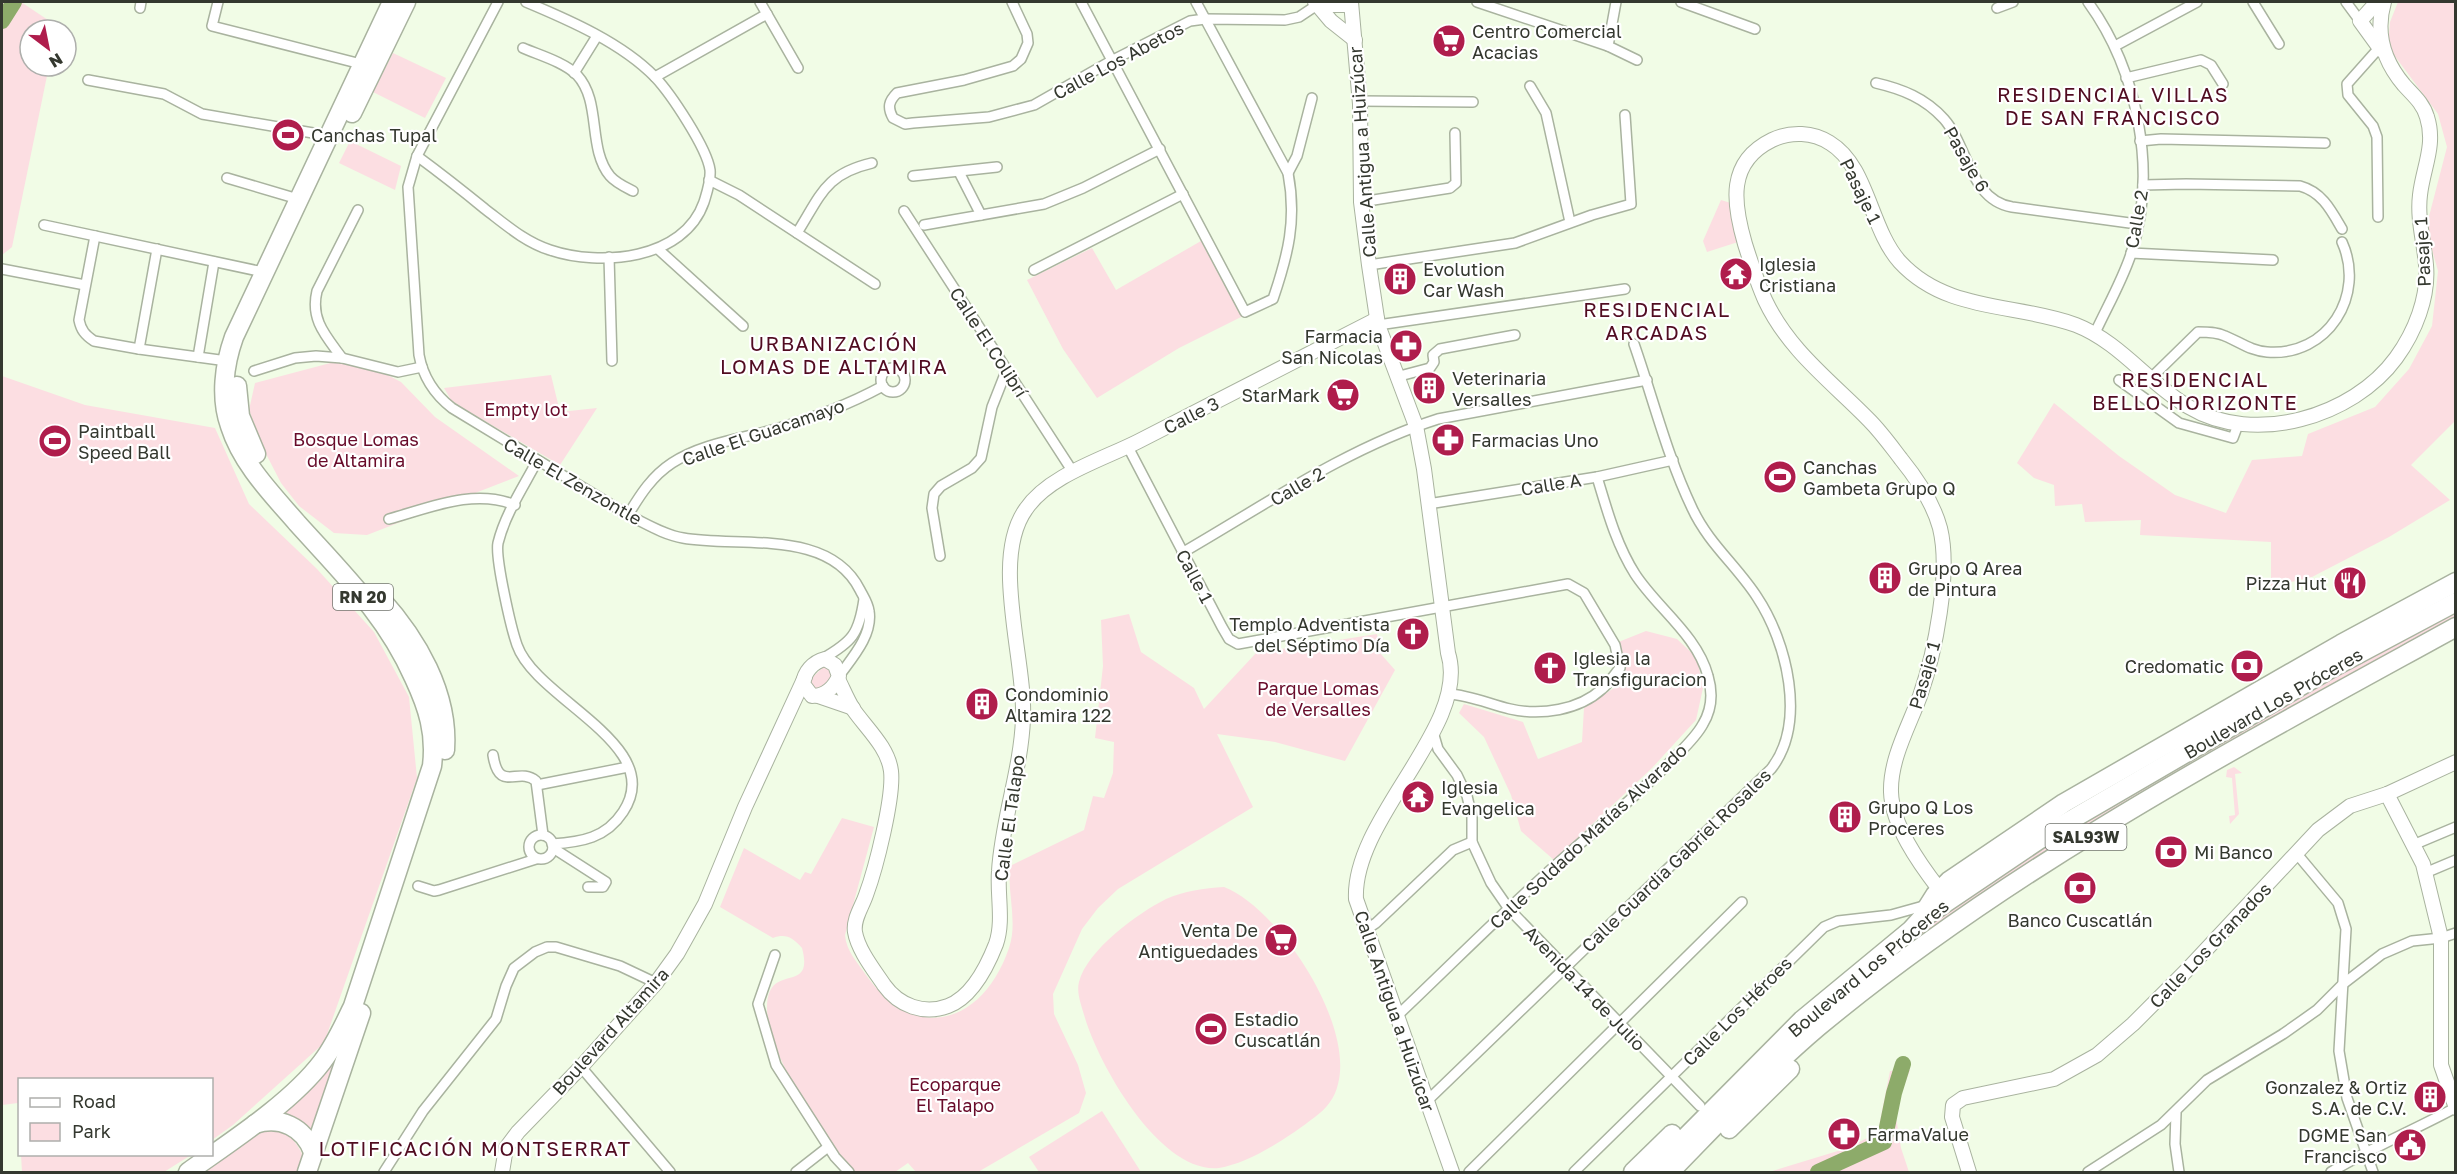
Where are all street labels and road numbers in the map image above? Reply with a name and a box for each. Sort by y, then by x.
street label: Calle Los Abetos [1049,16,1187,104]
street label: Calle Antigua a Huizúcar [1344,46,1380,258]
street label: Pasaje 6 [1939,122,1995,196]
street label: Pasaje 1 [1836,155,1886,228]
street label: Calle 2 [2120,188,2152,250]
street label: Pasaje 1 [2409,216,2435,288]
street label: Calle El Colibrí [945,283,1033,402]
street label: Calle 3 [1160,392,1222,438]
street label: Calle El Guacamayo [679,394,847,470]
street label: Calle El Zenzontle [500,432,646,530]
street label: Calle 2 [1266,462,1328,510]
street label: Calle A [1519,468,1583,500]
street label: Calle 1 [1172,545,1218,607]
road number: RN 20 [333,584,393,610]
street label: Pasaje 1 [1904,638,1944,712]
street label: Boulevard Los Próceres [2180,643,2366,763]
street label: Calle Soldado Matías Alvarado [1485,739,1691,933]
street label: Calle El Talapo [989,753,1029,883]
street label: Calle Guardia Gabriel Rosales [1577,764,1775,956]
road number: SAL93W [2046,824,2126,850]
street label: Calle Los Granados [2144,878,2276,1012]
street label: Boulevard Los Próceres [1783,894,1953,1042]
street label: Calle Antigua a Huizúcar [1350,907,1440,1115]
street label: Avenida 14 de Julio [1520,921,1650,1055]
street label: Calle Los Héroes [1678,952,1796,1070]
street label: Boulevard Altamira [547,963,673,1099]

